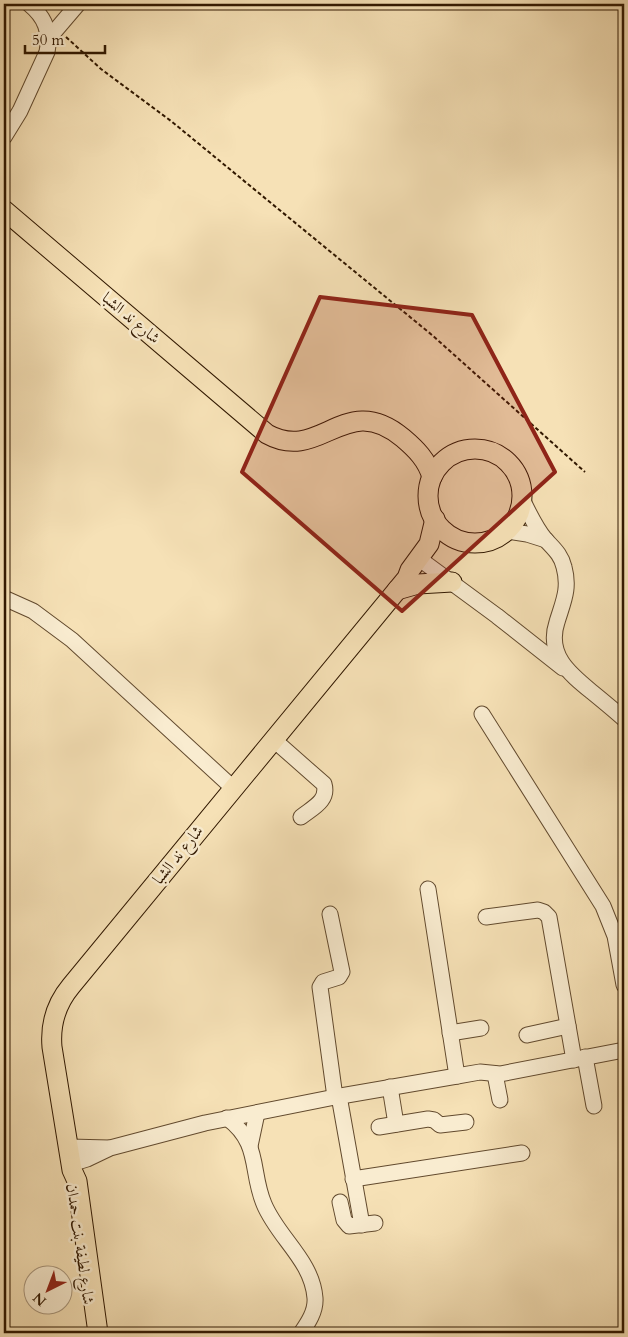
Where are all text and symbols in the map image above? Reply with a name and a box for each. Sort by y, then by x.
scale bar [25,22,105,54]
text: 50 m [32,30,64,50]
street label: شارع ند الشبا [96,287,165,350]
street label: شارع ند الشبا [148,821,210,890]
street label: شارع لطيفة بنت حمدان [59,1182,99,1306]
north arrow [22,1264,72,1314]
text: N [29,1288,51,1310]

